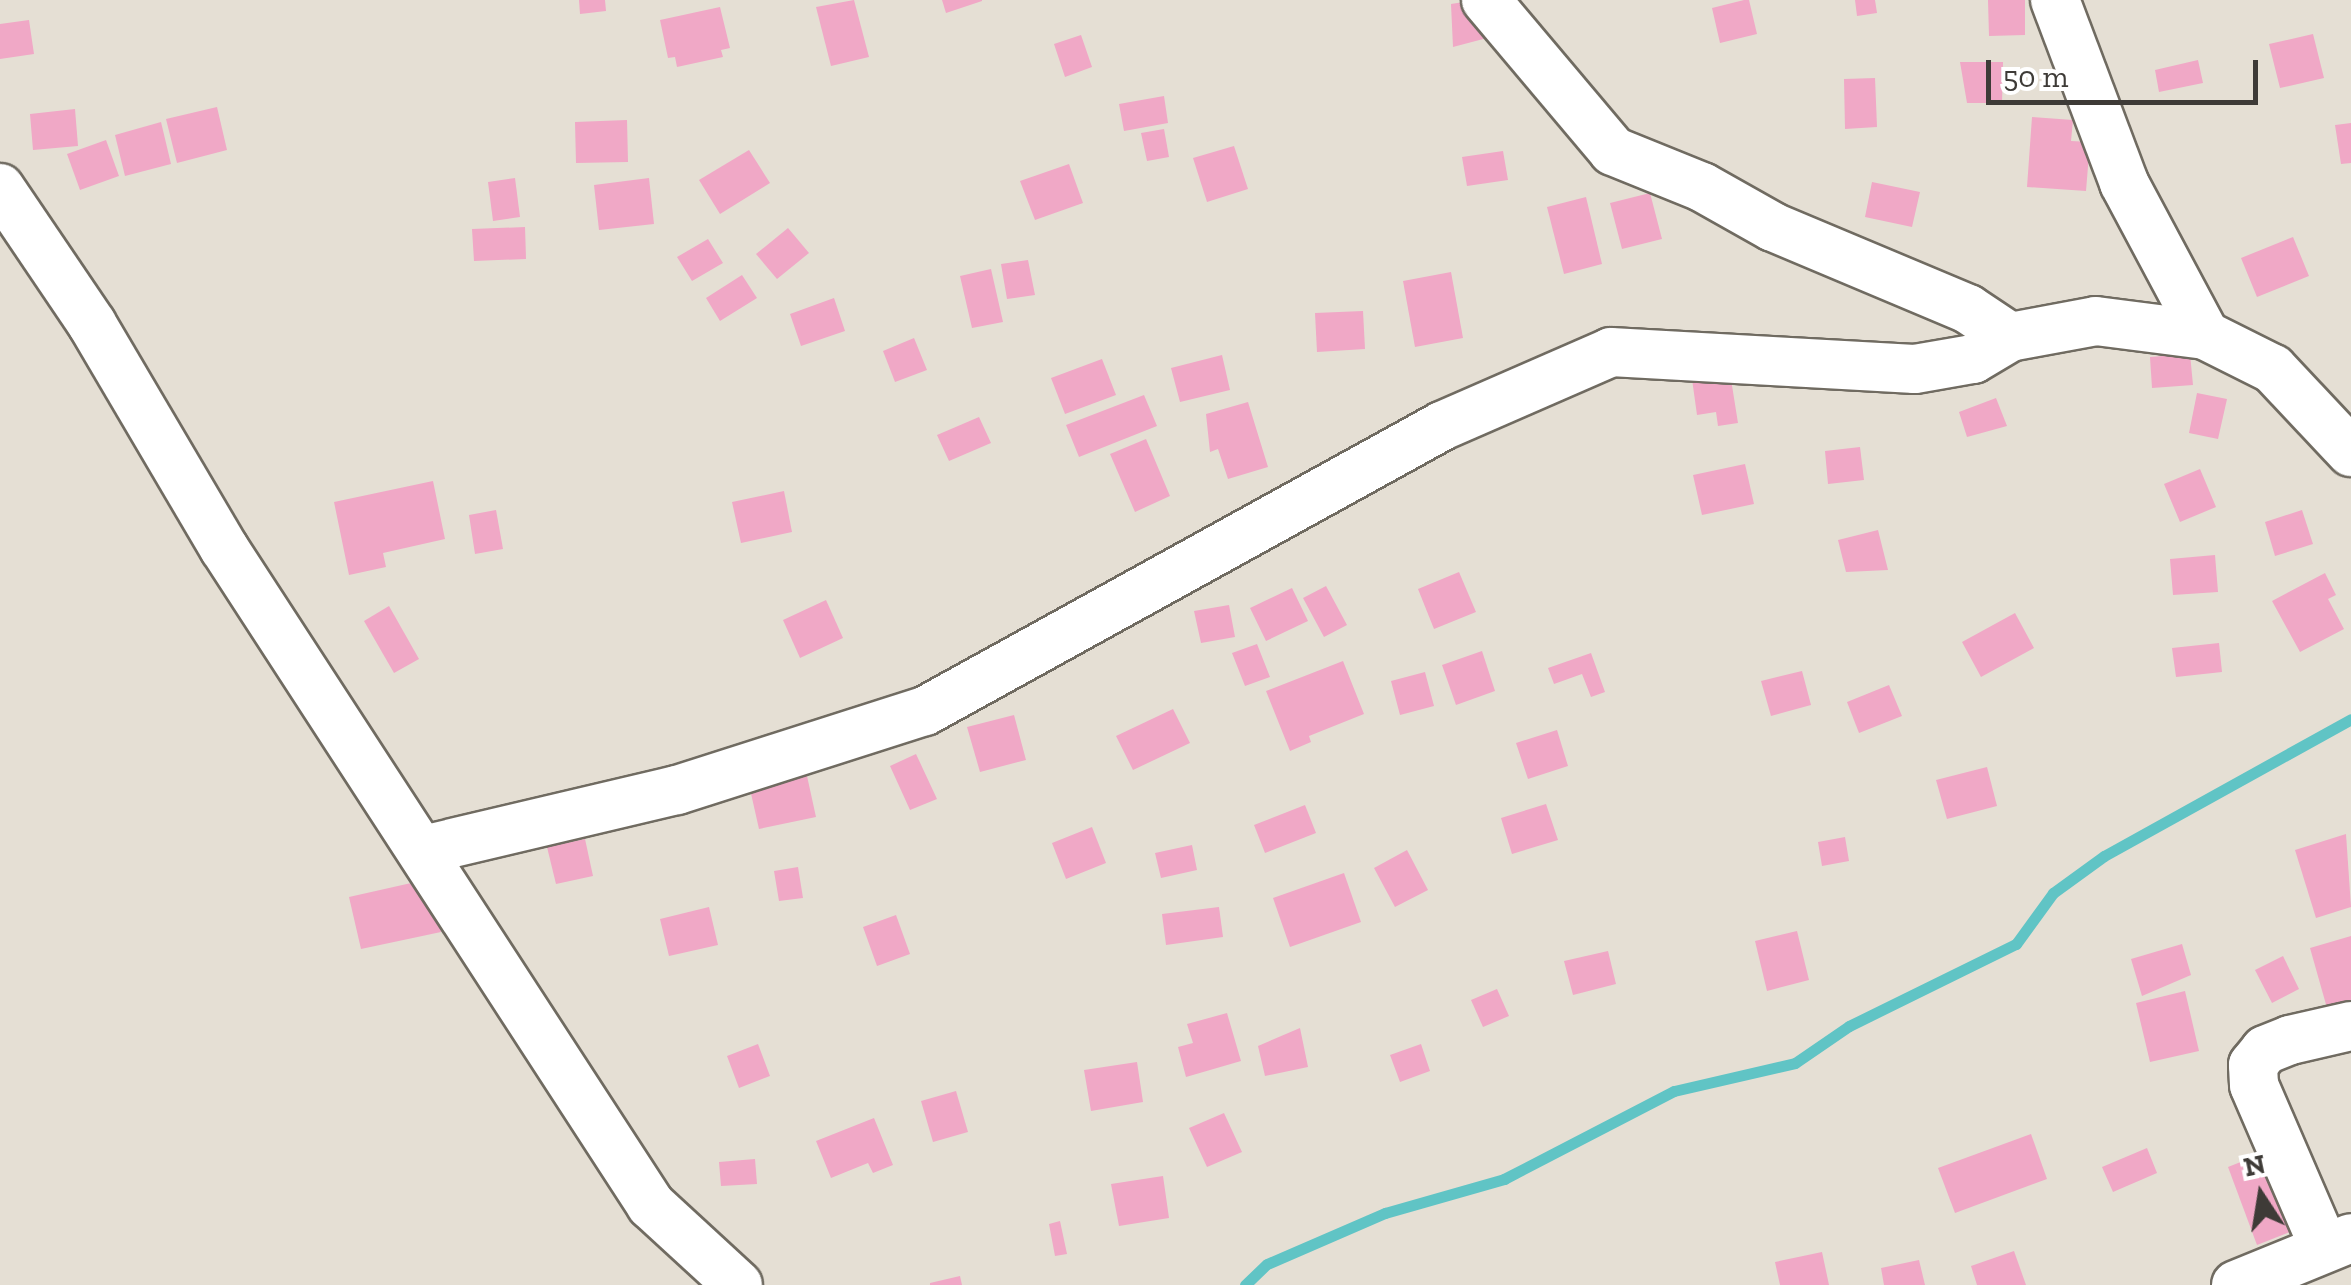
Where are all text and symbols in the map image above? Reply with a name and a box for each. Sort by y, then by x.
scale bar [1991,40,2264,102]
text: 50 m [2003,59,2068,95]
north arrow [2211,1145,2311,1245]
text: N [2241,1147,2268,1184]

